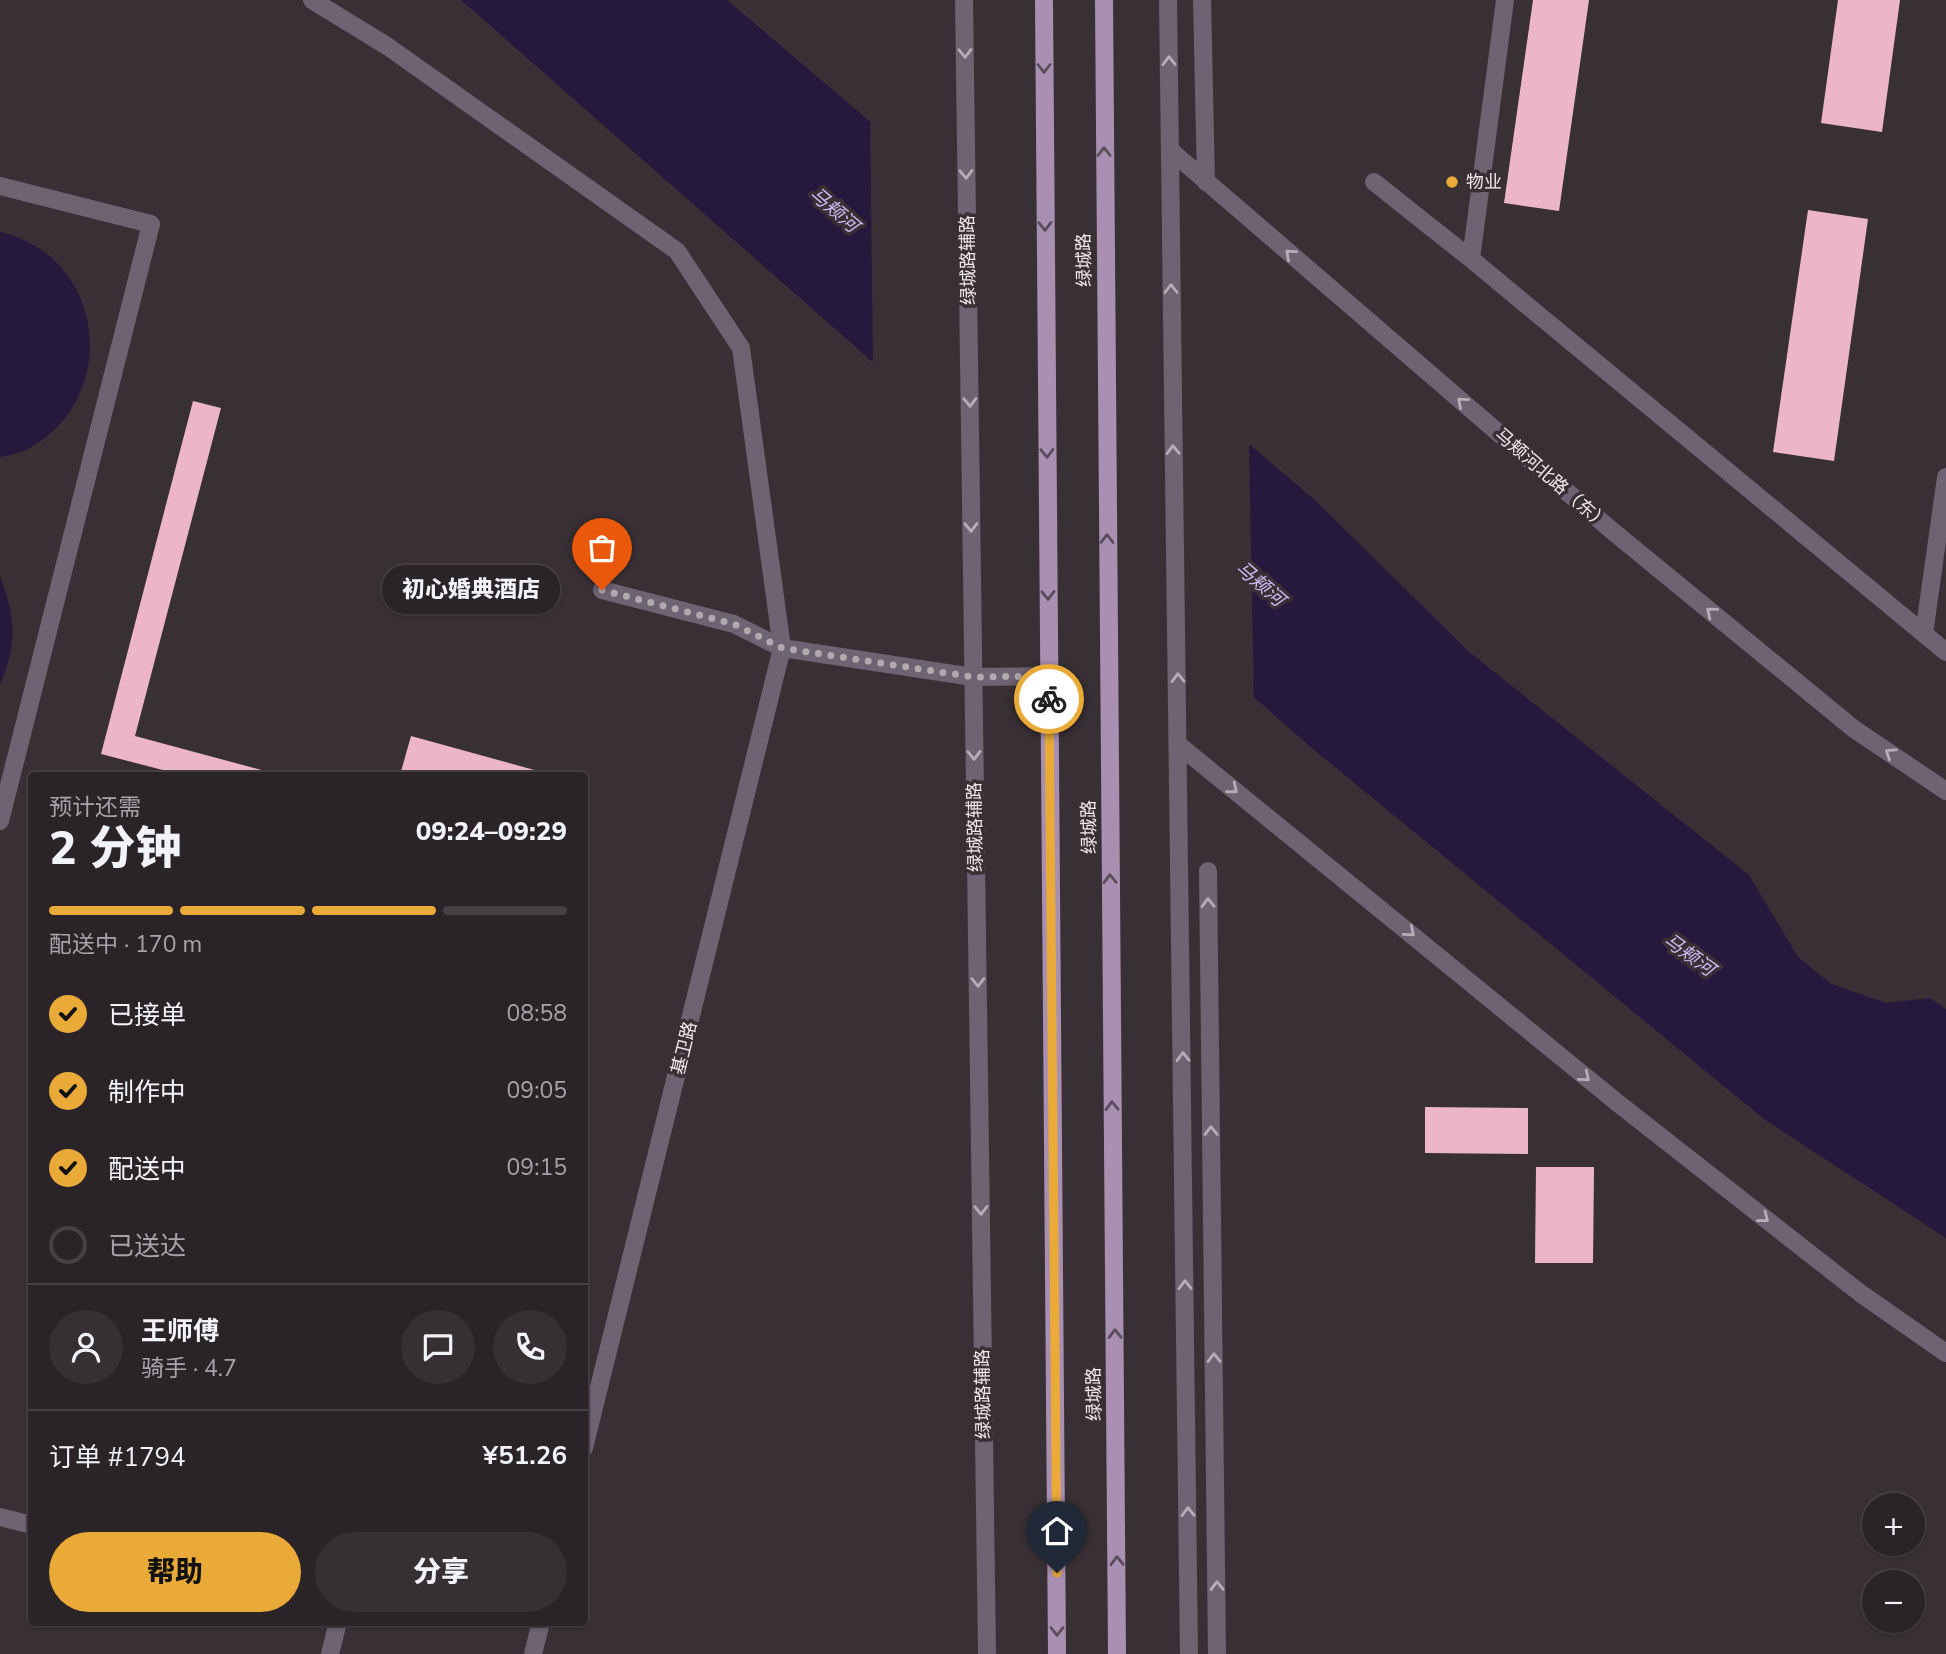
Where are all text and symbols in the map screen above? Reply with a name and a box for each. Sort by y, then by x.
one-way arrow [957,48,972,59]
one-way arrow [1161,55,1176,66]
one-way arrow [1036,63,1052,74]
one-way arrow [1096,146,1112,157]
one-way arrow [959,169,974,180]
place label: 物业 [1466,170,1502,194]
marker: 物业 [1444,174,1460,190]
water label: 马颊河 [804,181,867,241]
street label: 绿城路辅路 [955,215,981,305]
one-way arrow [1037,220,1052,231]
street label: 绿城路 [1072,233,1096,287]
one-way arrow [1285,250,1298,262]
one-way arrow [1163,283,1179,293]
one-way arrow [962,397,977,408]
one-way arrow [1458,398,1471,410]
street label: 马颊河北路（东） [1490,423,1614,535]
one-way arrow [1166,445,1181,456]
one-way arrow [1039,448,1055,459]
pin [572,518,632,590]
one-way arrow [964,522,979,533]
icon: bag [583,529,621,567]
one-way arrow [1099,533,1115,544]
water label: 马颊河 [1230,555,1293,615]
callout: 初心婚典酒店 [382,566,560,614]
text: 初心婚典酒店 [402,574,540,605]
one-way arrow [1040,591,1056,601]
one-way arrow [1707,607,1719,620]
courier [1014,664,1084,734]
one-way arrow [1170,672,1186,683]
icon: bike [1030,680,1068,718]
one-way arrow [1884,748,1897,761]
one-way arrow [967,749,982,760]
one-way arrow [1224,781,1237,793]
street label: 绿城路辅路 [962,782,988,872]
text: 预计还需 [49,792,141,823]
street label: 绿城路 [1077,800,1101,854]
text: 09:24–09:29 [416,814,567,849]
text: 2 分钟 [49,817,181,880]
one-way arrow [1102,873,1118,884]
one-way arrow [1201,898,1216,909]
one-way arrow [1401,924,1414,936]
water label: 马颊河 [1658,928,1723,985]
text: 配送中 · 170 m [49,929,202,960]
one-way arrow [970,977,985,988]
icon: check [49,995,87,1033]
text: 已接单 [108,998,186,1033]
text: 08:58 [507,998,567,1029]
street label: 基卫路 [666,1019,702,1077]
one-way arrow [1175,1052,1191,1062]
one-way arrow [1578,1068,1590,1081]
icon: check [49,1072,87,1110]
text: 制作中 [108,1075,186,1110]
text: 09:05 [507,1075,567,1106]
one-way arrow [1105,1101,1120,1112]
one-way arrow [1203,1125,1219,1136]
icon: check [49,1149,87,1187]
text: 配送中 [108,1152,186,1187]
text: 09:15 [507,1152,567,1183]
one-way arrow [973,1205,989,1215]
one-way arrow [1756,1209,1768,1222]
text: 已送达 [108,1229,186,1264]
one-way arrow [1177,1279,1193,1290]
button: person [49,1310,123,1384]
button: chat [401,1310,475,1384]
button: phone [493,1310,567,1384]
text: 王师傅 [141,1314,219,1349]
one-way arrow [1107,1328,1122,1339]
street label: 绿城路辅路 [970,1349,996,1439]
text: 骑手 · 4.7 [141,1353,237,1384]
one-way arrow [1206,1353,1222,1363]
street label: 绿城路 [1082,1367,1106,1421]
text: ¥51.26 [483,1438,567,1473]
text: 订单 #1794 [49,1440,186,1475]
map controls [1862,1493,1925,1633]
button: + [1862,1493,1925,1556]
pin [1027,1501,1087,1573]
one-way arrow [1180,1507,1196,1517]
icon: home [1038,1512,1076,1550]
button: 帮助 [49,1532,301,1612]
button: 分享 [315,1532,567,1612]
one-way arrow [1109,1556,1124,1567]
button: − [1862,1570,1925,1633]
one-way arrow [1209,1580,1224,1591]
one-way arrow [1049,1626,1065,1637]

